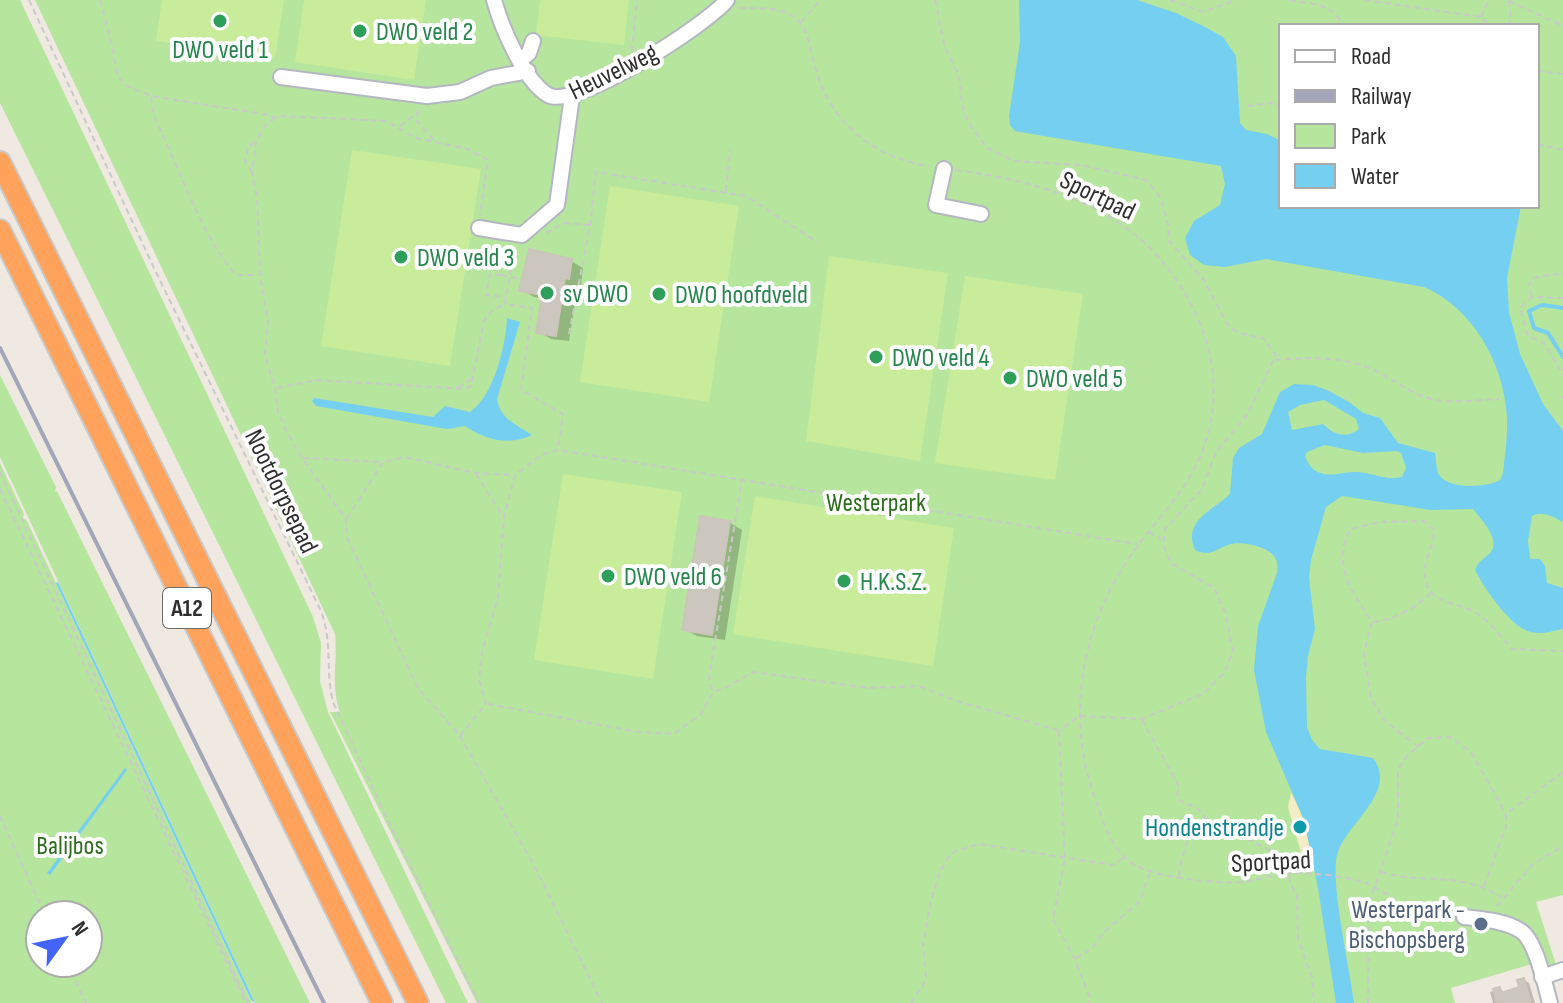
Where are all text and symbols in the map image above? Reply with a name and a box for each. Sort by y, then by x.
marker: DWO veld 1 [211,12,229,30]
place label: DWO veld 2 [376,17,473,48]
marker: DWO veld 2 [351,22,369,40]
legend [1279,24,1539,208]
place label: DWO veld 1 [172,35,268,66]
street label: Heuvelweg [564,38,663,107]
text: Road [1351,42,1391,71]
text: Railway [1351,82,1411,111]
text: Park [1351,122,1386,151]
text: Water [1351,162,1399,191]
street label: Sportpad [1055,165,1140,228]
place label: DWO veld 3 [417,243,514,274]
marker: DWO veld 3 [392,248,410,266]
place label: sv DWO [563,279,629,310]
place label: DWO hoofdveld [675,280,808,311]
marker: sv DWO [538,284,556,302]
marker: DWO hoofdveld [650,285,668,303]
place label: DWO veld 4 [892,343,989,374]
marker: DWO veld 4 [867,348,885,366]
place label: DWO veld 5 [1026,364,1123,395]
marker: DWO veld 5 [1001,369,1019,387]
street label: Nootdorpsepad [237,425,324,559]
park label: Westerpark [826,488,926,519]
place label: DWO veld 6 [624,562,722,593]
marker: DWO veld 6 [599,567,617,585]
place label: H.K.S.Z. [860,567,927,598]
marker: H.K.S.Z. [835,572,853,590]
road number: A12 [163,588,211,628]
place label: Hondenstrandje [1145,813,1284,844]
marker: Hondenstrandje [1291,818,1309,836]
park label: Balijbos [36,831,104,862]
street label: Sportpad [1230,845,1312,880]
place label: Westerpark - Bischopsberg [1348,895,1465,956]
north arrow [24,899,104,979]
marker: Westerpark - Bischopsberg [1472,915,1490,933]
text: N [65,917,94,941]

